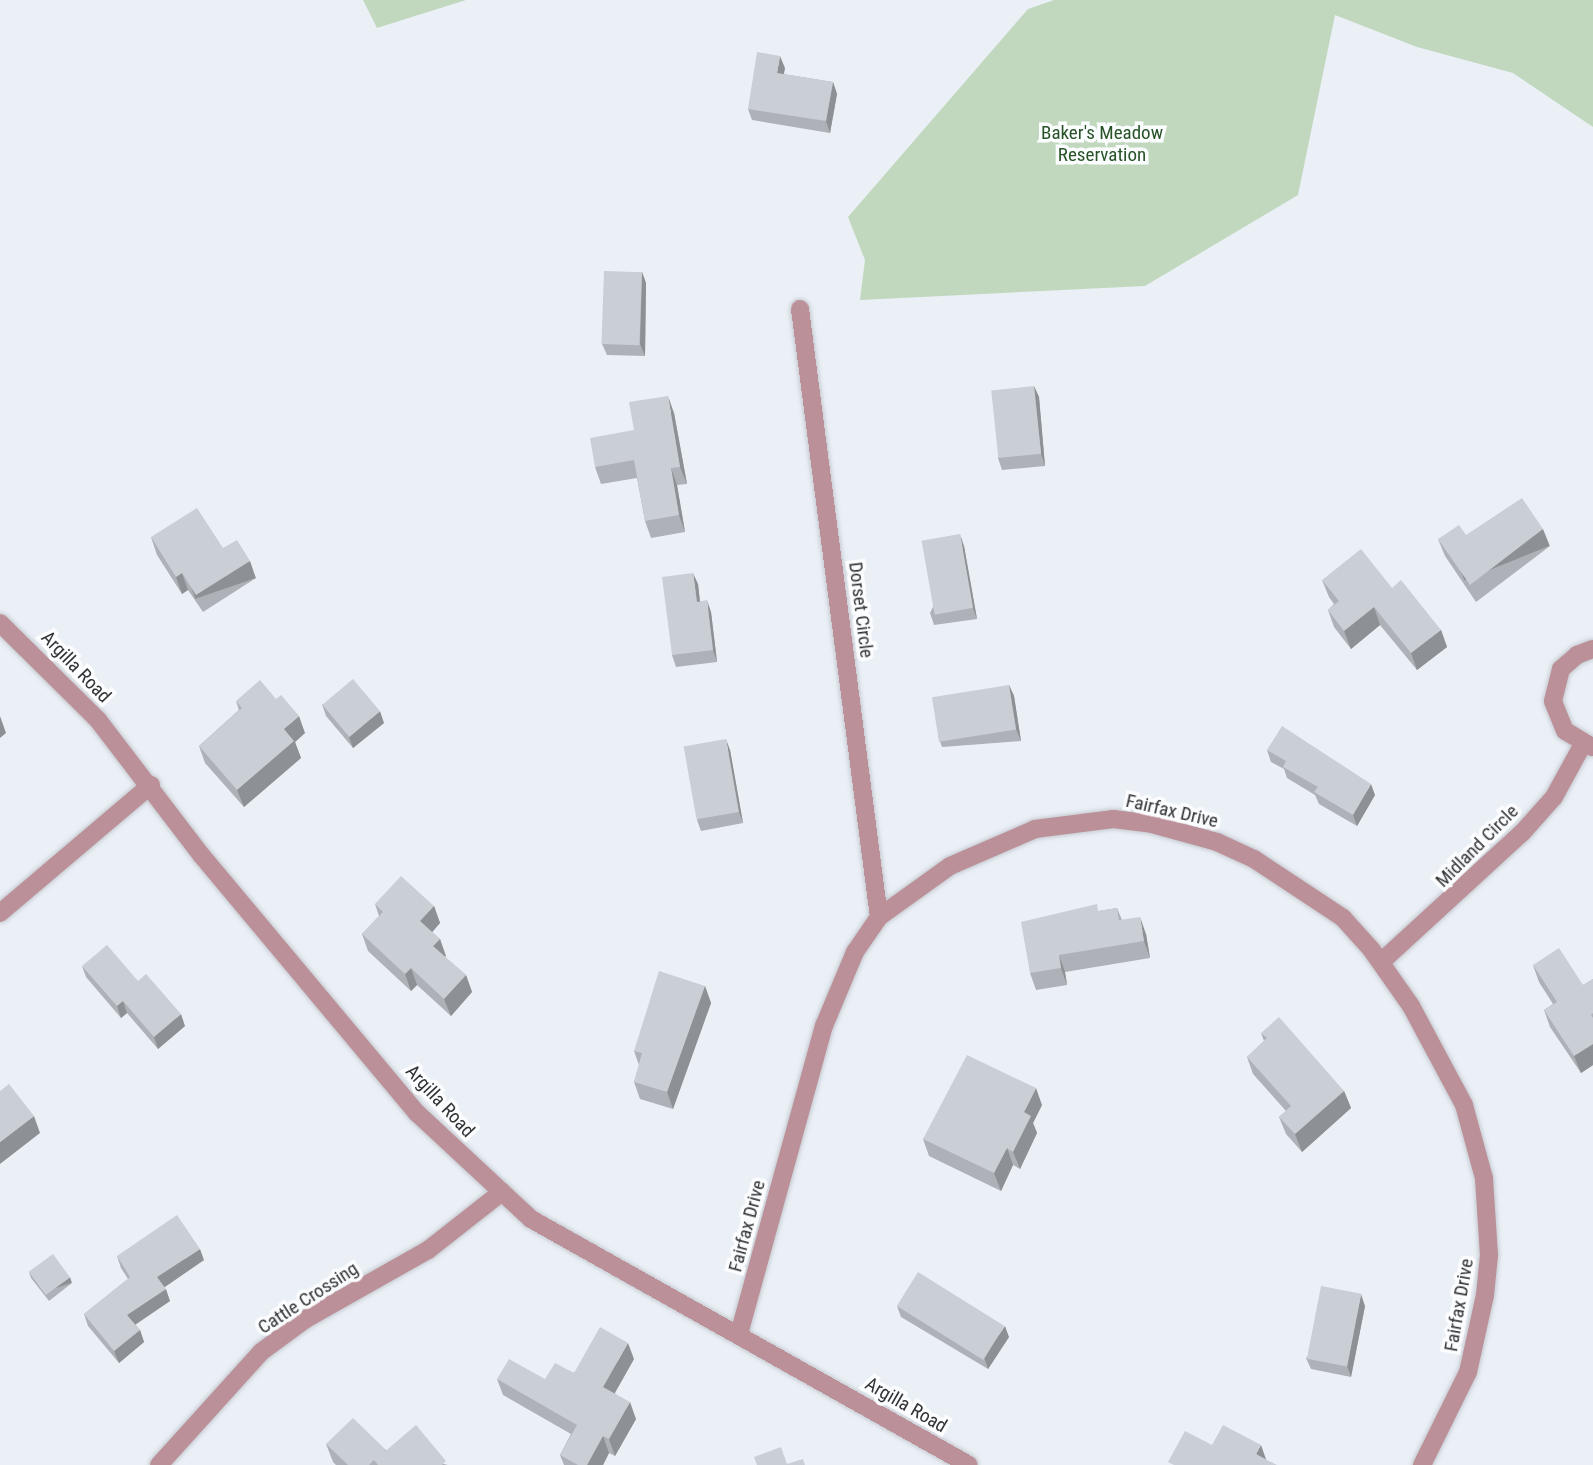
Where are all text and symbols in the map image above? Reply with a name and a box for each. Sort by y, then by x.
park label: Baker's Meadow Reservation [1041,122,1163,166]
street label: Dorset Circle [844,561,878,659]
street label: Argilla Road [36,626,116,708]
street label: Fairfax Drive [1124,789,1220,833]
street label: Midland Circle [1431,800,1523,892]
street label: Argilla Road [401,1060,479,1142]
street label: Fairfax Drive [724,1178,770,1274]
street label: Cattle Crossing [254,1257,362,1339]
street label: Fairfax Drive [1440,1257,1478,1353]
street label: Argilla Road [861,1372,951,1438]

